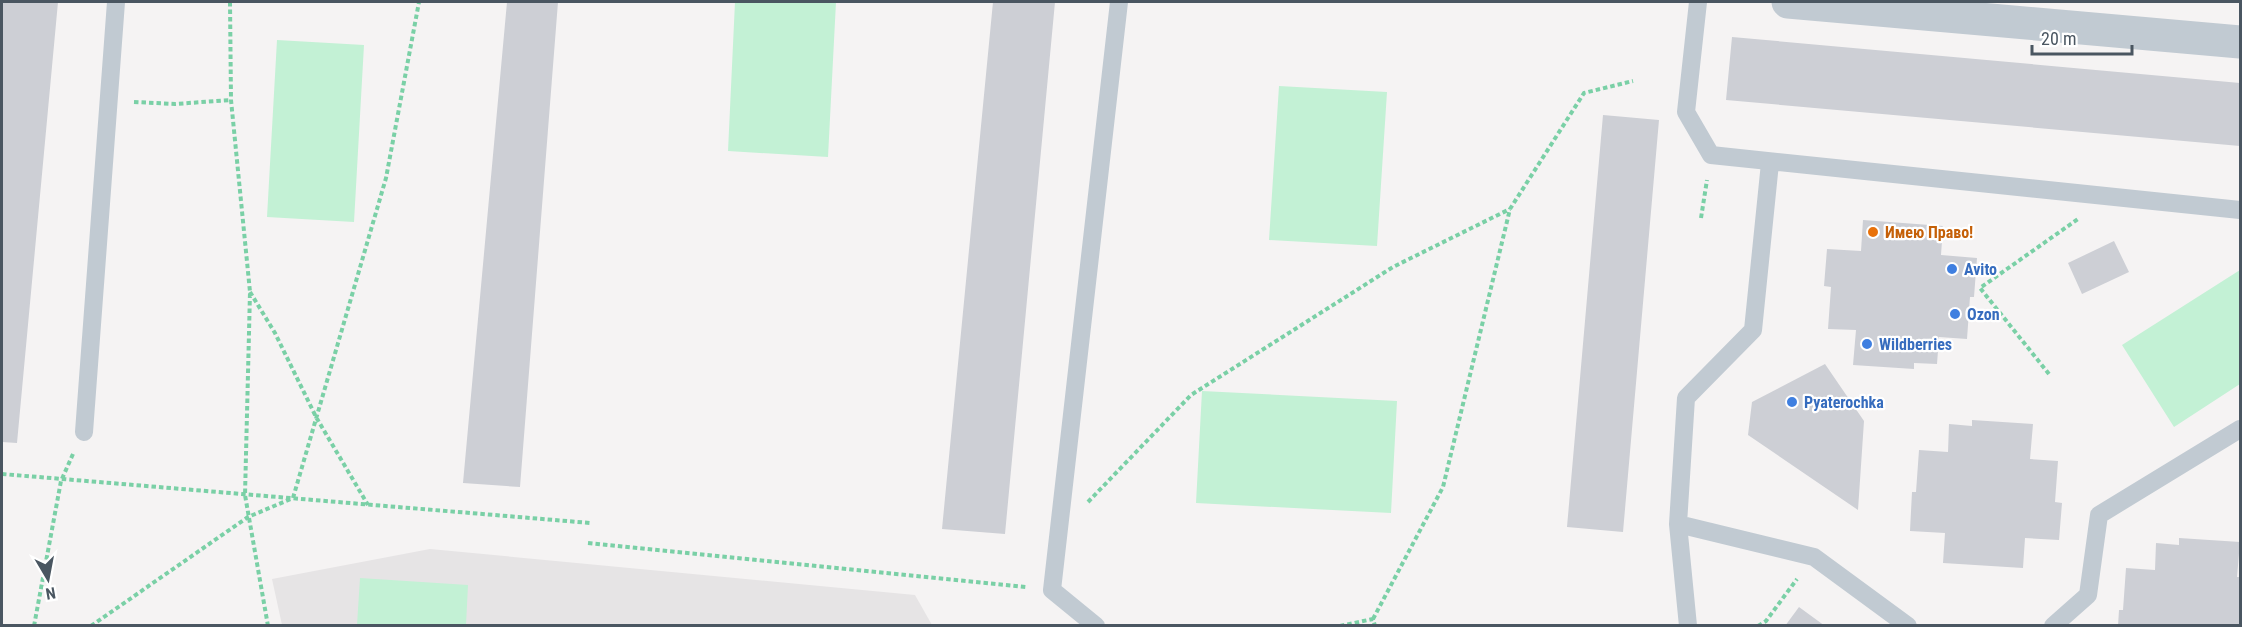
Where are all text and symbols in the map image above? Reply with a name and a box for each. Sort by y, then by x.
scale bar [2032,18,2132,56]
text: 20 m [2041,28,2076,49]
place label: Имею Право! [1885,223,1973,242]
marker: Имею Право! [1866,225,1880,239]
place label: Avito [1964,260,1997,279]
marker: Avito [1945,262,1959,276]
place label: Ozon [1967,305,2000,324]
marker: Ozon [1948,307,1962,321]
place label: Wildberries [1879,335,1952,354]
marker: Wildberries [1860,337,1874,351]
place label: Pyaterochka [1804,393,1884,412]
marker: Pyaterochka [1785,395,1799,409]
north arrow [18,549,78,609]
text: N [44,583,57,603]

